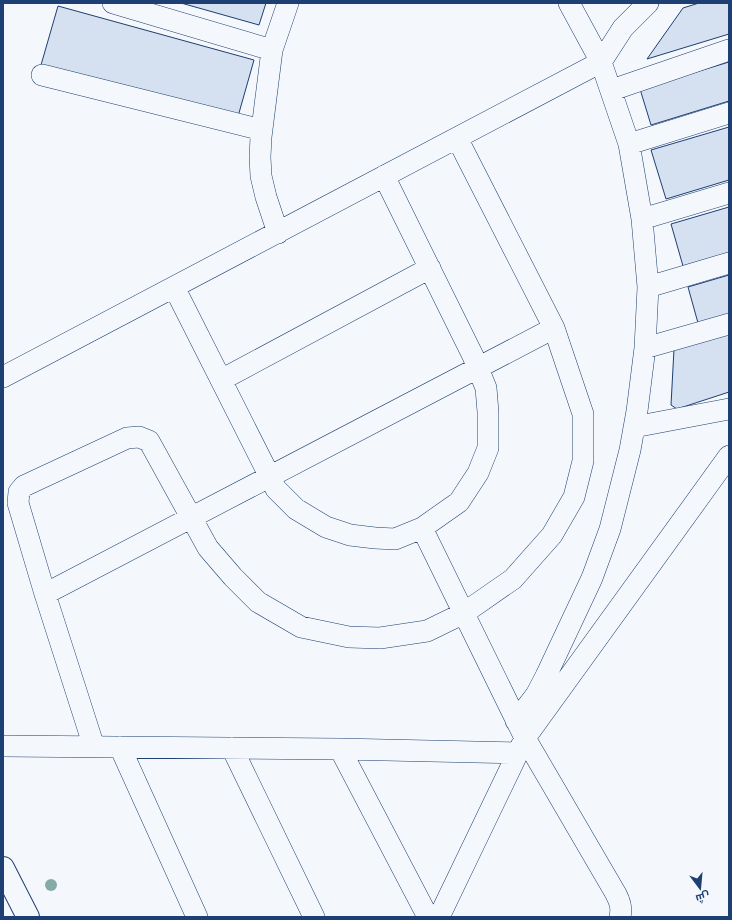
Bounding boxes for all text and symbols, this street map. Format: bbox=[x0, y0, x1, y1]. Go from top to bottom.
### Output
north arrow bbox=[680, 868, 720, 908]
text: ش bbox=[694, 889, 711, 905]

